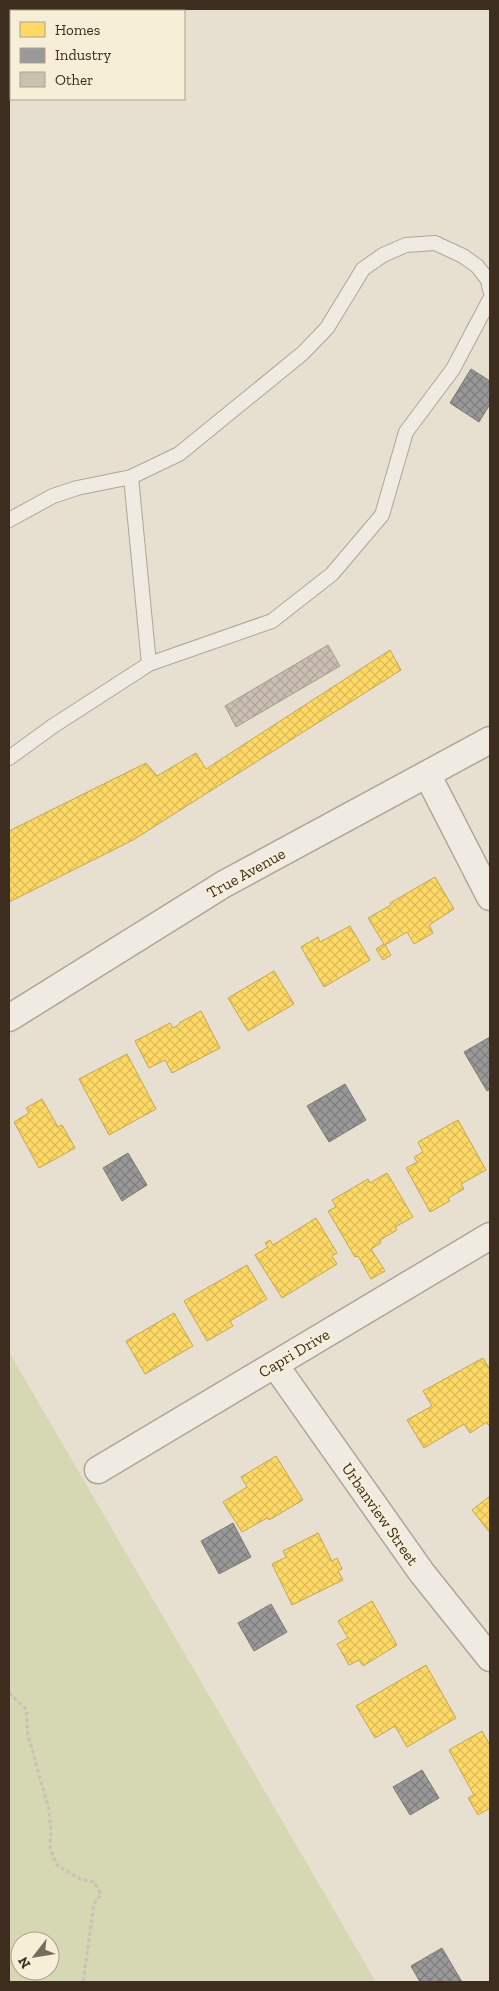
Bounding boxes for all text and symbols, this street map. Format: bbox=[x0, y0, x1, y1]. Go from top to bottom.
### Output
legend bbox=[10, 10, 185, 100]
text: Homes bbox=[55, 21, 100, 39]
text: Industry bbox=[55, 46, 112, 64]
text: Other bbox=[55, 71, 93, 89]
street label: True Avenue bbox=[203, 844, 289, 902]
street label: Capri Drive bbox=[255, 1324, 333, 1382]
street label: Urbanview Street bbox=[338, 1459, 422, 1569]
north arrow bbox=[10, 1931, 60, 1981]
text: N bbox=[14, 1953, 34, 1971]

